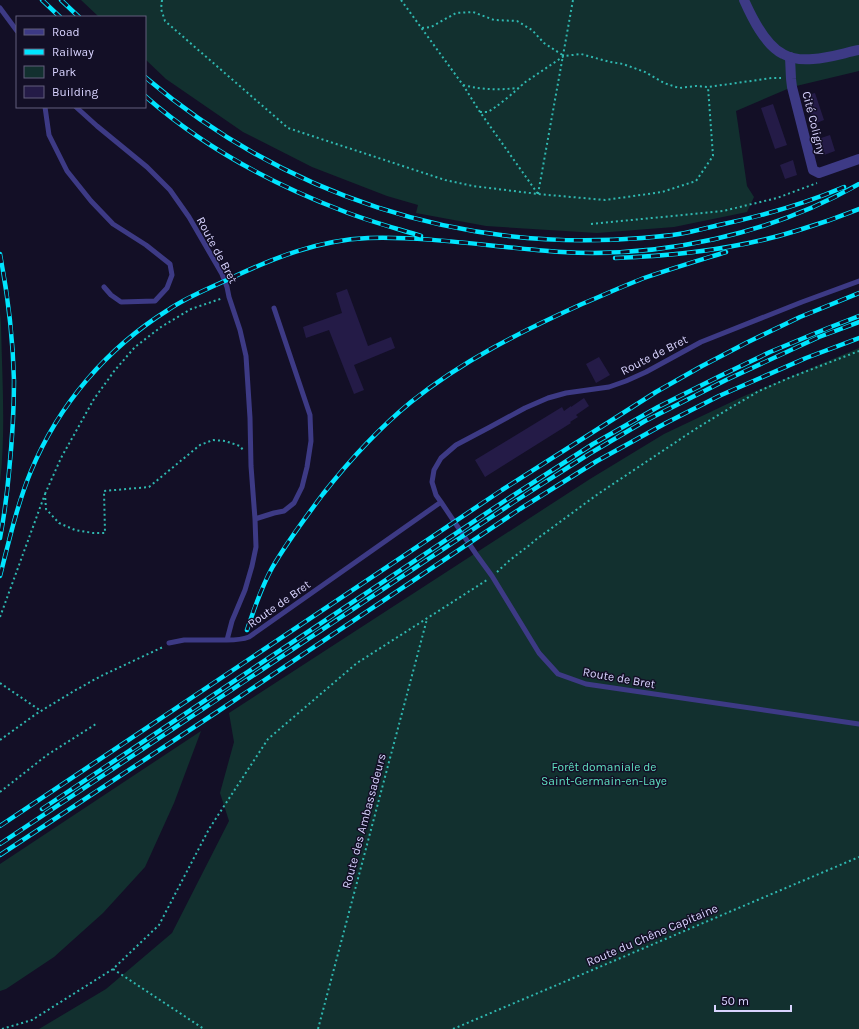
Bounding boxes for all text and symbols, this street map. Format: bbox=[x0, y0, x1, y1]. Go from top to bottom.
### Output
legend bbox=[16, 16, 146, 108]
text: Road bbox=[52, 25, 80, 39]
text: Railway bbox=[52, 45, 94, 59]
text: Park bbox=[52, 65, 77, 79]
text: Building bbox=[52, 85, 99, 99]
street label: Cité Coligny bbox=[799, 90, 829, 157]
street label: Route de Bret bbox=[194, 214, 241, 286]
street label: Route de Bret bbox=[618, 332, 690, 378]
street label: Route de Bret bbox=[245, 577, 313, 631]
street label: Route de Bret bbox=[582, 665, 657, 691]
street label: Route des Ambassadeurs bbox=[339, 752, 389, 890]
park label: Forêt domaniale de Saint-Germain-en-Laye bbox=[541, 760, 667, 788]
street label: Route du Chêne Capitaine bbox=[584, 901, 720, 969]
scale bar bbox=[715, 987, 791, 1013]
text: 50 m bbox=[721, 994, 749, 1008]

